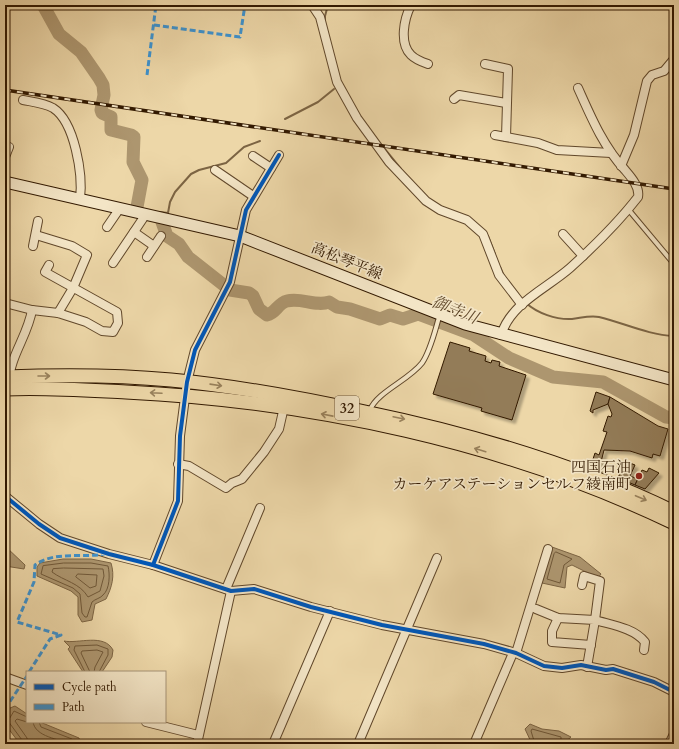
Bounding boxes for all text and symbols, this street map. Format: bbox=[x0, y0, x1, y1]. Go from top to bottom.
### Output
street label: 高松琴平線 bbox=[308, 238, 386, 284]
water label: 御寺川 bbox=[429, 291, 483, 330]
one-way arrow bbox=[37, 372, 50, 380]
one-way arrow bbox=[209, 381, 222, 389]
one-way arrow bbox=[150, 390, 163, 397]
road number: 32 bbox=[335, 396, 359, 420]
one-way arrow bbox=[320, 410, 333, 418]
one-way arrow bbox=[392, 415, 405, 423]
one-way arrow bbox=[474, 446, 487, 453]
place label: 四国石油 カーケアステーションセルフ綾南町 bbox=[392, 457, 631, 494]
marker: 四国石油 カーケアステーションセルフ綾南町 bbox=[634, 471, 644, 481]
one-way arrow bbox=[635, 495, 647, 502]
legend bbox=[26, 671, 166, 723]
text: Cycle path bbox=[62, 679, 117, 695]
text: Path bbox=[62, 699, 85, 715]

